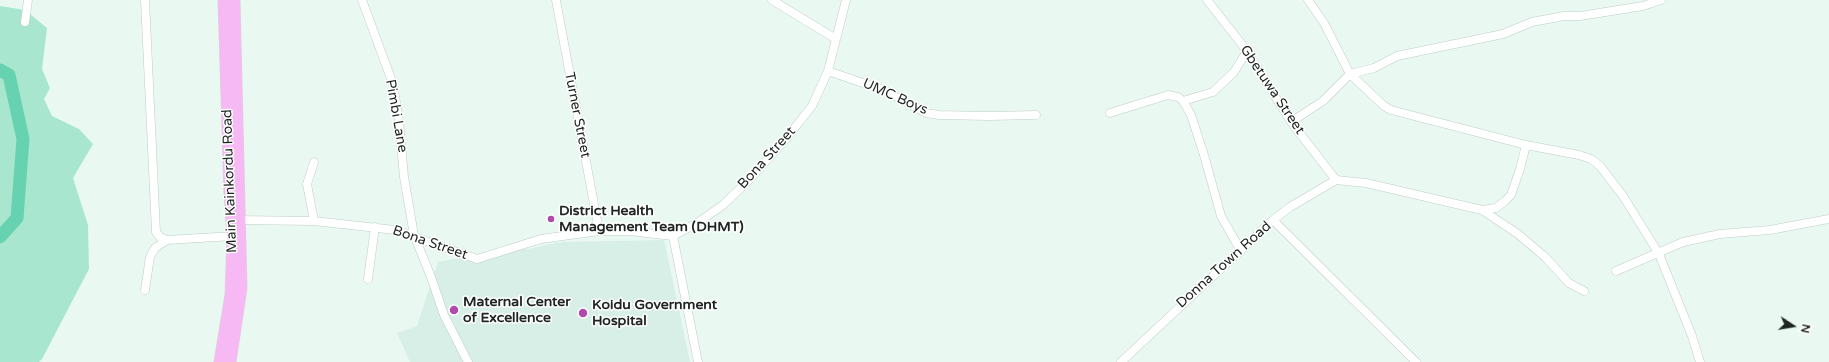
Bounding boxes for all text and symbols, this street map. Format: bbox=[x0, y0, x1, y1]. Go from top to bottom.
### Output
street label: Gbetuwa Street bbox=[1236, 42, 1308, 138]
street label: Turner Street bbox=[560, 71, 594, 159]
street label: UMC Boys bbox=[860, 75, 930, 119]
street label: Pimbi Lane bbox=[381, 78, 411, 154]
street label: Main Kainkordu Road bbox=[219, 109, 241, 253]
street label: Bona Street bbox=[735, 123, 799, 193]
place label: District Health Management Team (DHMT) bbox=[559, 203, 744, 236]
marker: District Health Management Team (DHMT) bbox=[546, 214, 556, 224]
street label: Donna Town Road bbox=[1173, 218, 1275, 312]
street label: Bona Street bbox=[390, 222, 470, 264]
place label: Maternal Center of Excellence bbox=[463, 294, 571, 326]
place label: Koidu Government Hospital bbox=[592, 297, 717, 330]
marker: Maternal Center of Excellence bbox=[448, 304, 460, 316]
north arrow bbox=[1773, 306, 1813, 346]
marker: Koidu Government Hospital bbox=[577, 307, 589, 319]
text: N bbox=[1798, 323, 1813, 334]

